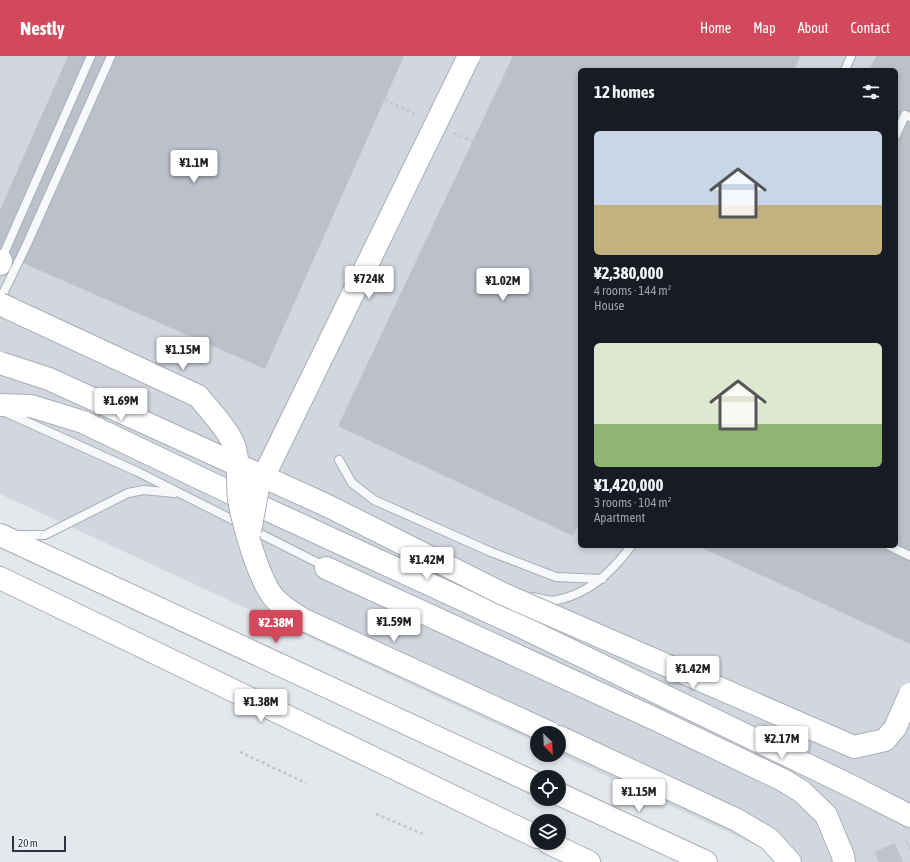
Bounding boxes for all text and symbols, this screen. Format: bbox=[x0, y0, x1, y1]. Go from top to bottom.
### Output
text: Nestly bbox=[20, 17, 65, 39]
text: Home bbox=[700, 20, 731, 36]
text: Map bbox=[753, 20, 776, 36]
text: About bbox=[798, 20, 829, 36]
text: Contact bbox=[851, 20, 890, 36]
icon: filters bbox=[860, 81, 882, 103]
text: 12 homes bbox=[594, 82, 655, 102]
pin: ¥1.1M bbox=[166, 150, 222, 184]
text: ¥1.1M bbox=[179, 155, 209, 170]
icon: home bbox=[702, 157, 774, 229]
text: ¥2,380,000 bbox=[594, 263, 664, 283]
pin: ¥724K bbox=[341, 266, 397, 300]
pin: ¥1.02M bbox=[470, 268, 536, 302]
text: ¥724K bbox=[354, 271, 384, 286]
text: ¥1.02M bbox=[485, 273, 521, 288]
text: 4 rooms · 144 m² bbox=[594, 283, 671, 298]
text: House bbox=[594, 298, 624, 313]
pin: ¥1.15M bbox=[150, 337, 216, 371]
text: ¥1.15M bbox=[165, 342, 201, 357]
icon: home bbox=[702, 369, 774, 441]
pin: ¥1.69M bbox=[88, 388, 154, 422]
text: ¥1.69M bbox=[103, 393, 139, 408]
text: ¥1,420,000 bbox=[594, 475, 664, 495]
text: 3 rooms · 104 m² bbox=[594, 495, 671, 510]
text: Apartment bbox=[594, 510, 645, 525]
pin: ¥1.42M bbox=[394, 547, 460, 581]
text: ¥1.42M bbox=[409, 552, 445, 567]
pin: ¥1.59M bbox=[361, 609, 427, 643]
pin: ¥2.38M bbox=[243, 610, 309, 644]
text: ¥1.59M bbox=[376, 614, 412, 629]
text: ¥2.38M bbox=[258, 615, 294, 630]
pin: ¥1.42M bbox=[660, 656, 726, 690]
text: ¥1.42M bbox=[675, 661, 711, 676]
pin: ¥1.38M bbox=[228, 689, 294, 723]
text: ¥1.38M bbox=[243, 694, 279, 709]
north arrow bbox=[530, 726, 566, 762]
map controls bbox=[530, 726, 566, 850]
pin: ¥2.17M bbox=[749, 726, 815, 760]
text: ¥2.17M bbox=[764, 731, 800, 746]
button: locate bbox=[530, 770, 566, 806]
pin: ¥1.15M bbox=[606, 779, 672, 813]
text: ¥1.15M bbox=[621, 784, 657, 799]
button: layers bbox=[530, 814, 566, 850]
scale bar bbox=[12, 834, 66, 853]
text: 20 m bbox=[18, 837, 38, 849]

